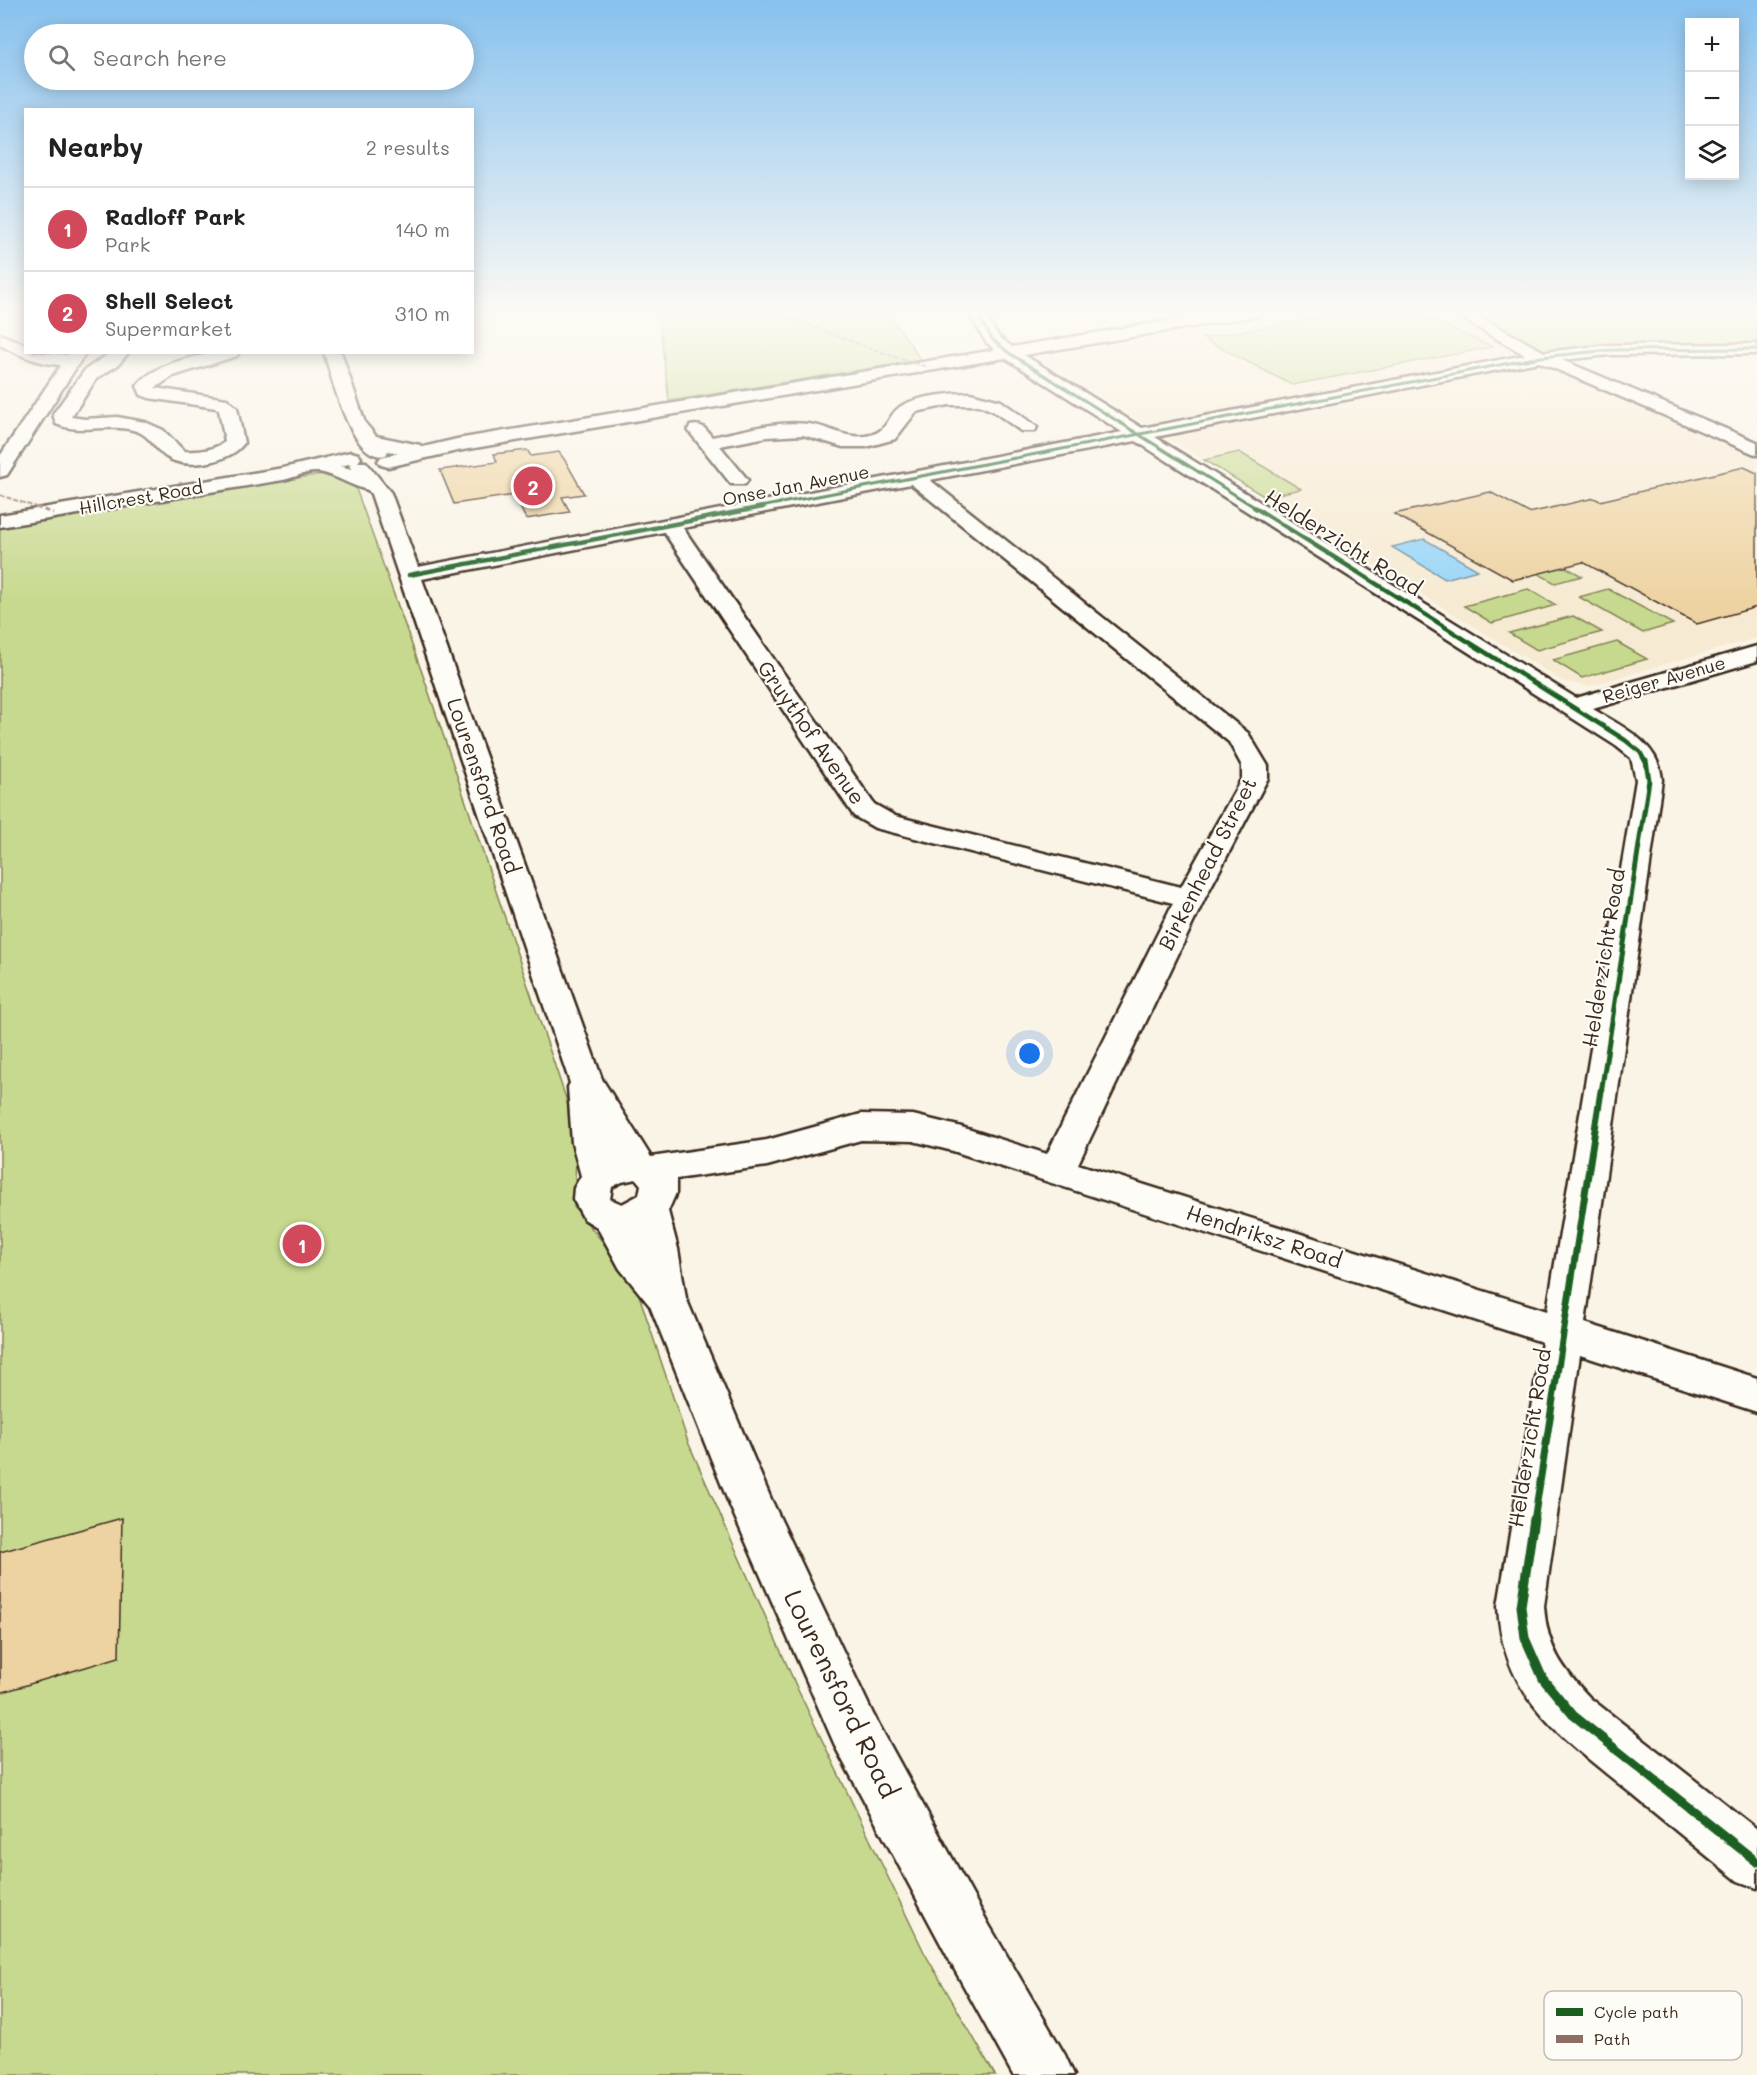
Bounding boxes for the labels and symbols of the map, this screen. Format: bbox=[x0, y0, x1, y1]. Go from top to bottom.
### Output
street label: Onse Jan Avenue bbox=[720, 459, 871, 511]
pin: 2 bbox=[514, 464, 552, 508]
street label: Hillcrest Road bbox=[77, 474, 205, 520]
street label: Helderzicht Road bbox=[1260, 482, 1428, 601]
street label: Reiger Avenue bbox=[1599, 650, 1728, 708]
street label: Gruythof Avenue bbox=[753, 655, 872, 809]
street label: Lourensford Road bbox=[442, 694, 527, 877]
street label: Birkenhead Street bbox=[1151, 772, 1262, 954]
street label: Helderzicht Road bbox=[1575, 866, 1630, 1049]
your location bbox=[1015, 1039, 1044, 1068]
street label: Hendriksz Road bbox=[1183, 1198, 1346, 1273]
pin: 1 bbox=[282, 1222, 322, 1266]
street label: Helderzicht Road bbox=[1501, 1346, 1556, 1529]
street label: Lourensford Road bbox=[777, 1584, 907, 1803]
legend bbox=[1544, 1991, 1742, 2060]
text: Cycle path bbox=[1594, 2001, 1678, 2022]
text: Path bbox=[1594, 2028, 1630, 2049]

